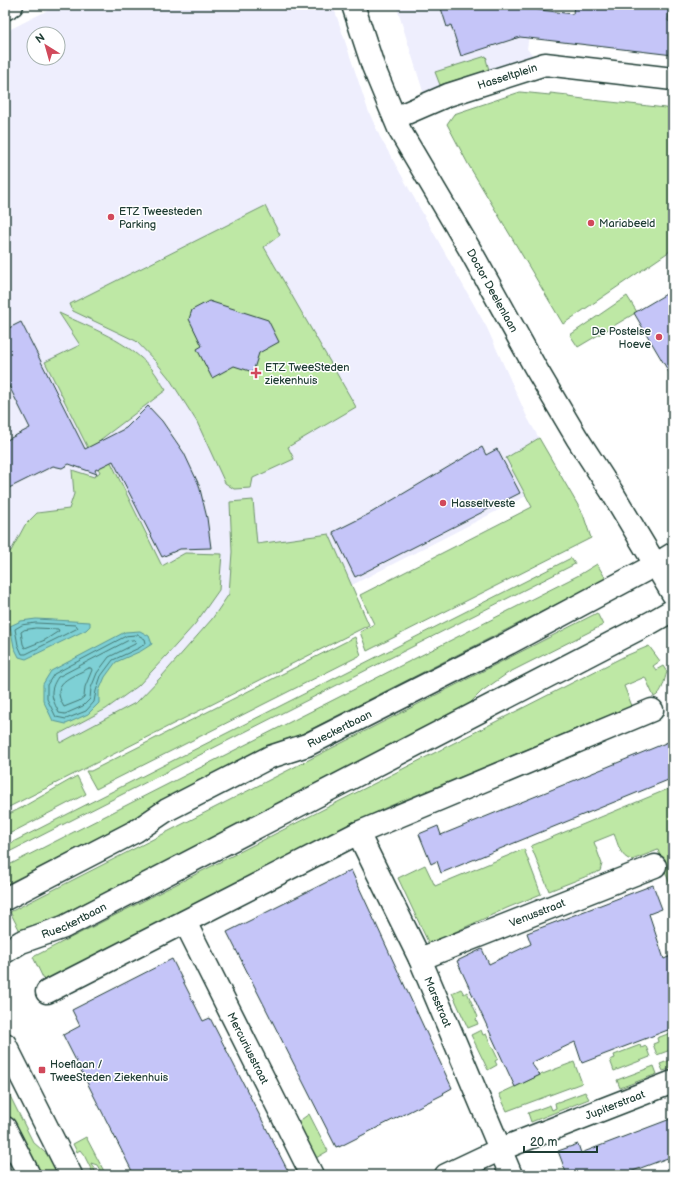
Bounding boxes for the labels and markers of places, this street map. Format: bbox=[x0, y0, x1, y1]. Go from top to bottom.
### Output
place label: ETZ Tweesteden Parking bbox=[119, 205, 202, 231]
marker: ETZ Tweesteden Parking bbox=[106, 212, 116, 222]
place label: Mariabeeld bbox=[599, 217, 655, 230]
marker: Mariabeeld bbox=[586, 218, 596, 228]
place label: De Postelse Hoeve bbox=[591, 325, 651, 351]
marker: De Postelse Hoeve bbox=[654, 332, 664, 342]
place label: ETZ TweeSteden ziekenhuis bbox=[265, 361, 349, 387]
marker: ETZ TweeSteden ziekenhuis bbox=[250, 367, 262, 379]
place label: Hasseltveste bbox=[451, 497, 516, 510]
marker: Hasseltveste bbox=[438, 498, 448, 508]
place label: Hoeflaan / TweeSteden Ziekenhuis bbox=[50, 1058, 169, 1084]
marker: Hoeflaan / TweeSteden Ziekenhuis bbox=[37, 1065, 47, 1075]

